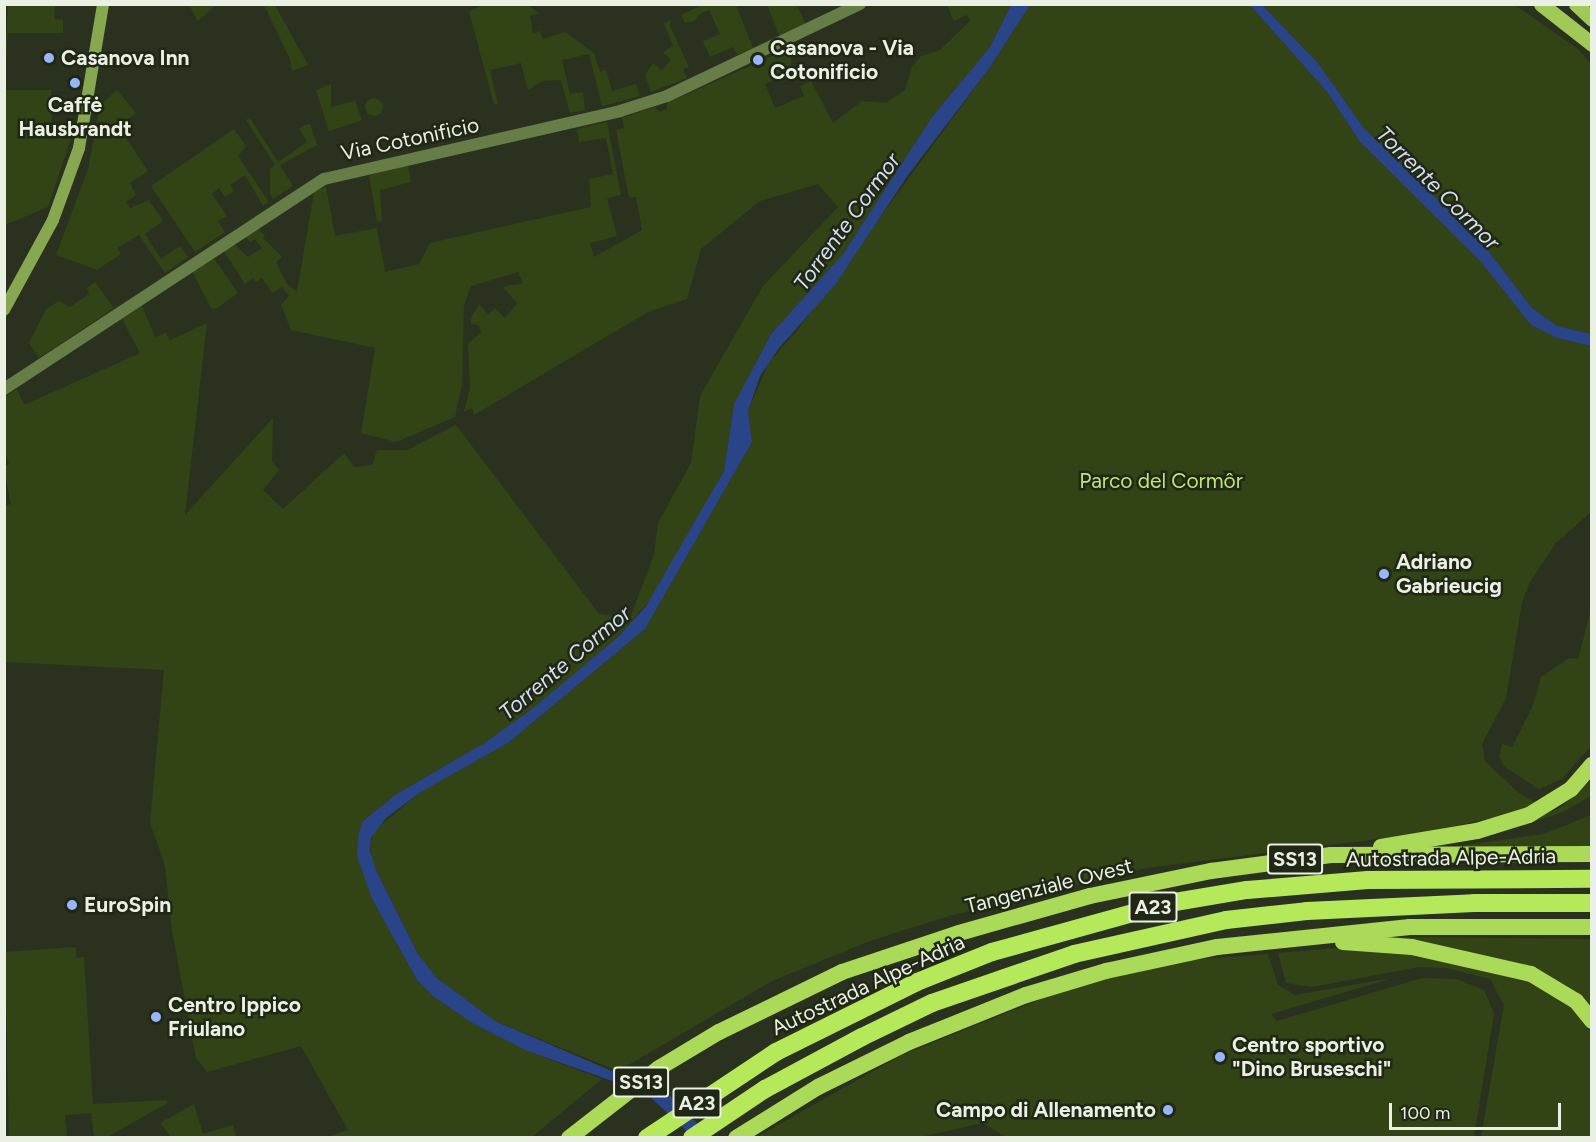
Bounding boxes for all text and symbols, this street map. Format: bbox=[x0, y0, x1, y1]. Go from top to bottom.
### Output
place label: Casanova - Via Cotonificio bbox=[770, 35, 914, 85]
place label: Casanova Inn bbox=[61, 45, 190, 71]
marker: Casanova Inn bbox=[42, 51, 56, 65]
marker: Casanova - Via Cotonificio bbox=[751, 53, 765, 67]
marker: Caffė Hausbrandt bbox=[68, 76, 82, 90]
place label: Caffė Hausbrandt bbox=[18, 92, 132, 142]
street label: Via Cotonificio bbox=[339, 112, 481, 166]
water label: Torrente Cormor bbox=[1371, 121, 1505, 255]
water label: Torrente Cormor bbox=[788, 148, 906, 296]
park label: Parco del Cormôr bbox=[1079, 468, 1243, 494]
place label: Adriano Gabrieucig bbox=[1396, 549, 1502, 599]
marker: Adriano Gabrieucig bbox=[1377, 567, 1391, 581]
water label: Torrente Cormor bbox=[494, 600, 636, 726]
road number: SS13 bbox=[1266, 842, 1324, 876]
street label: Autostrada Alpe-Adria bbox=[1346, 844, 1556, 872]
street label: Tangenziale Ovest bbox=[963, 853, 1135, 919]
road number: A23 bbox=[1128, 890, 1178, 924]
place label: EuroSpin bbox=[84, 892, 171, 918]
marker: EuroSpin bbox=[65, 898, 79, 912]
street label: Autostrada Alpe-Adria bbox=[767, 929, 969, 1041]
place label: Centro Ippico Friulano bbox=[168, 992, 301, 1042]
marker: Centro Ippico Friulano bbox=[149, 1010, 163, 1024]
place label: Centro sportivo "Dino Bruseschi" bbox=[1232, 1032, 1392, 1082]
marker: Centro sportivo "Dino Bruseschi" bbox=[1213, 1050, 1227, 1064]
road number: SS13 bbox=[612, 1065, 670, 1099]
road number: A23 bbox=[672, 1086, 722, 1120]
scale bar bbox=[1392, 1091, 1564, 1129]
place label: Campo di Allenamento bbox=[936, 1097, 1156, 1123]
text: 100 m bbox=[1400, 1102, 1450, 1124]
marker: Campo di Allenamento bbox=[1161, 1103, 1175, 1117]

